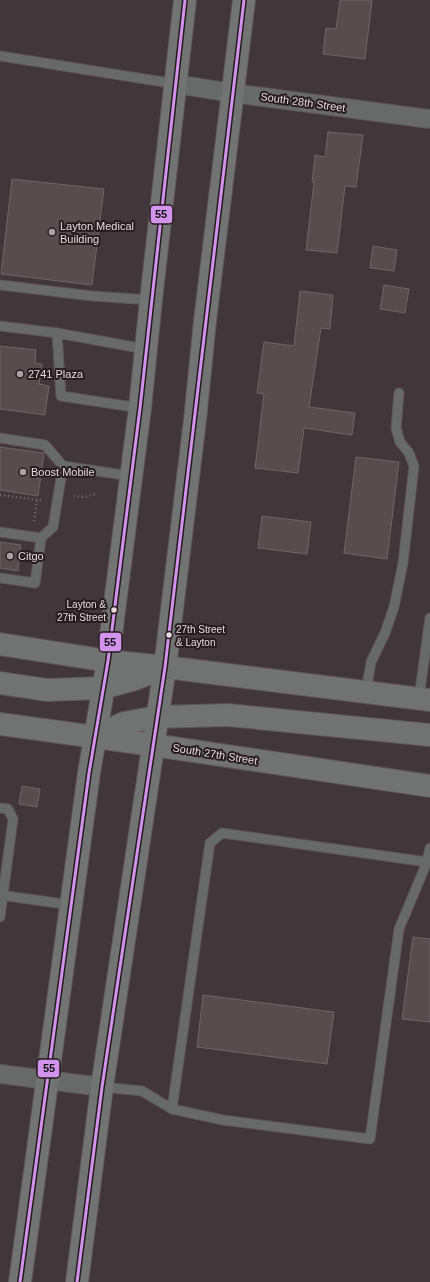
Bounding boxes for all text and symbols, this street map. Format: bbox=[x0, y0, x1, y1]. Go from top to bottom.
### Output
street label: South 28th Street bbox=[260, 90, 346, 114]
line badge: 55 bbox=[150, 205, 173, 224]
text: 55 bbox=[155, 208, 167, 220]
place label: Layton Medical Building bbox=[60, 220, 134, 245]
marker: Layton Medical Building bbox=[47, 227, 57, 237]
place label: 2741 Plaza bbox=[28, 368, 84, 380]
marker: 2741 Plaza bbox=[15, 369, 25, 379]
place label: Boost Mobile bbox=[31, 466, 95, 478]
marker: Boost Mobile bbox=[18, 467, 28, 477]
place label: Citgo bbox=[18, 550, 44, 562]
marker: Citgo bbox=[5, 551, 15, 561]
place label: Layton & 27th Street bbox=[57, 599, 106, 623]
marker: Layton & 27th Street bbox=[109, 605, 119, 615]
place label: 27th Street & Layton bbox=[176, 624, 225, 648]
marker: 27th Street & Layton bbox=[164, 630, 174, 640]
line badge: 55 bbox=[99, 632, 122, 652]
text: 55 bbox=[104, 636, 116, 648]
street label: South 27th Street bbox=[172, 741, 258, 767]
line badge: 55 bbox=[37, 1059, 60, 1078]
text: 55 bbox=[43, 1062, 55, 1074]

